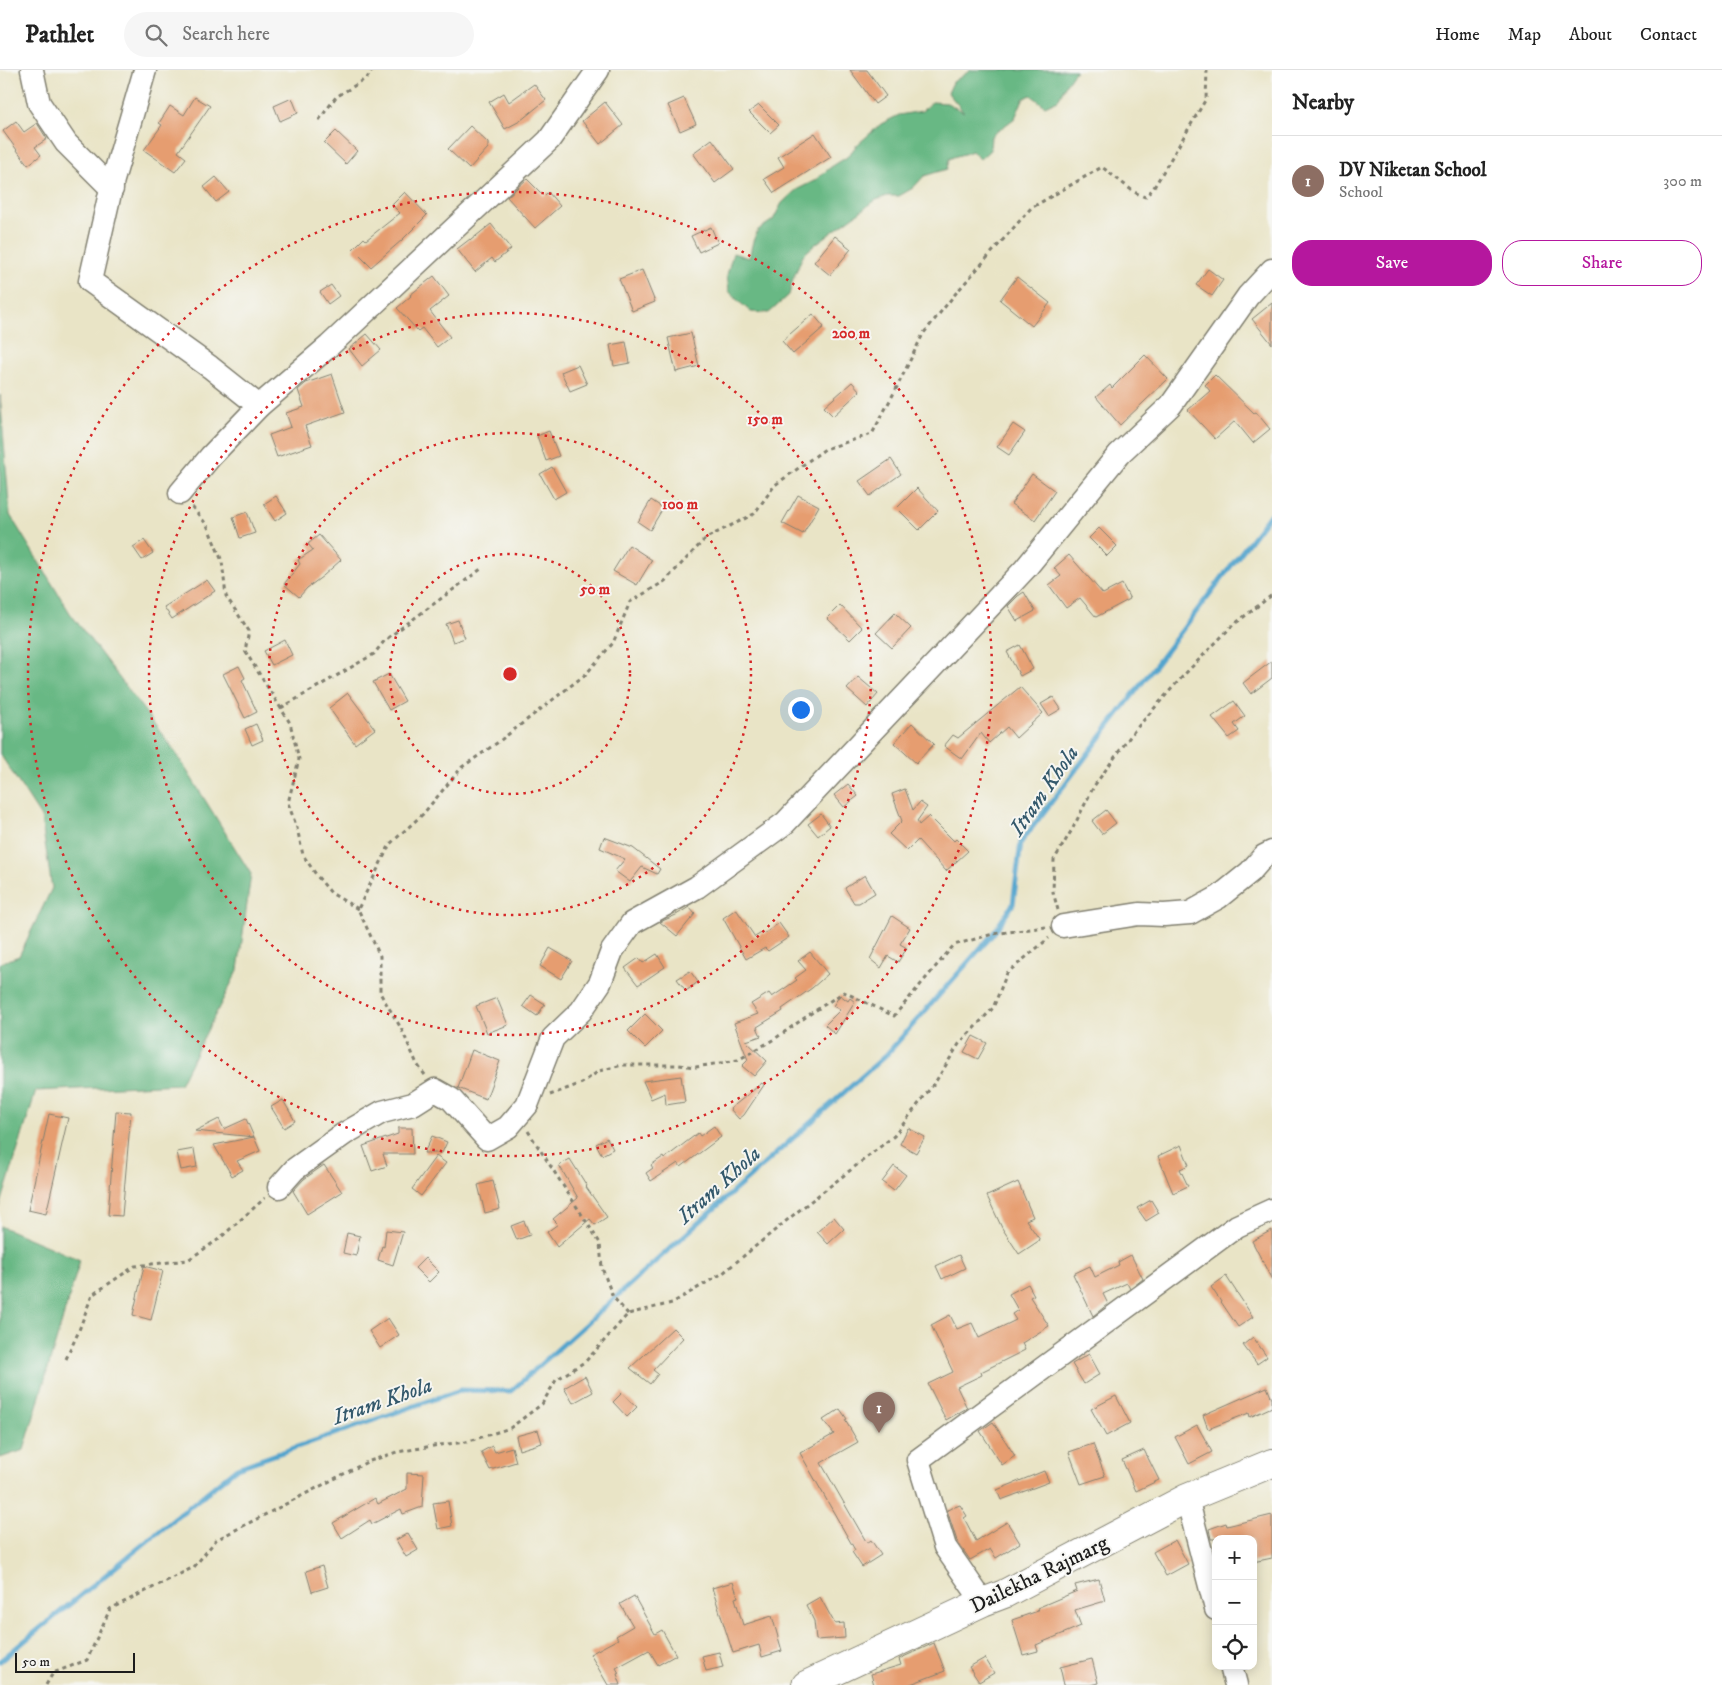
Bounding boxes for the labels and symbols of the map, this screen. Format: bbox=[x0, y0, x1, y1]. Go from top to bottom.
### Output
text: 200 m bbox=[832, 324, 871, 343]
text: 150 m bbox=[747, 410, 783, 429]
text: 100 m bbox=[662, 495, 699, 514]
text: 50 m bbox=[579, 580, 611, 599]
centre of rings bbox=[501, 665, 519, 683]
your location bbox=[788, 697, 814, 723]
water label: Itram Khola bbox=[1002, 741, 1085, 843]
water label: Itram Khola bbox=[670, 1140, 766, 1231]
water label: Itram Khola bbox=[327, 1372, 436, 1432]
pin: 1 bbox=[863, 1392, 895, 1433]
street label: Dailekha Rajmarg bbox=[966, 1530, 1113, 1620]
scale bar bbox=[15, 1650, 135, 1673]

